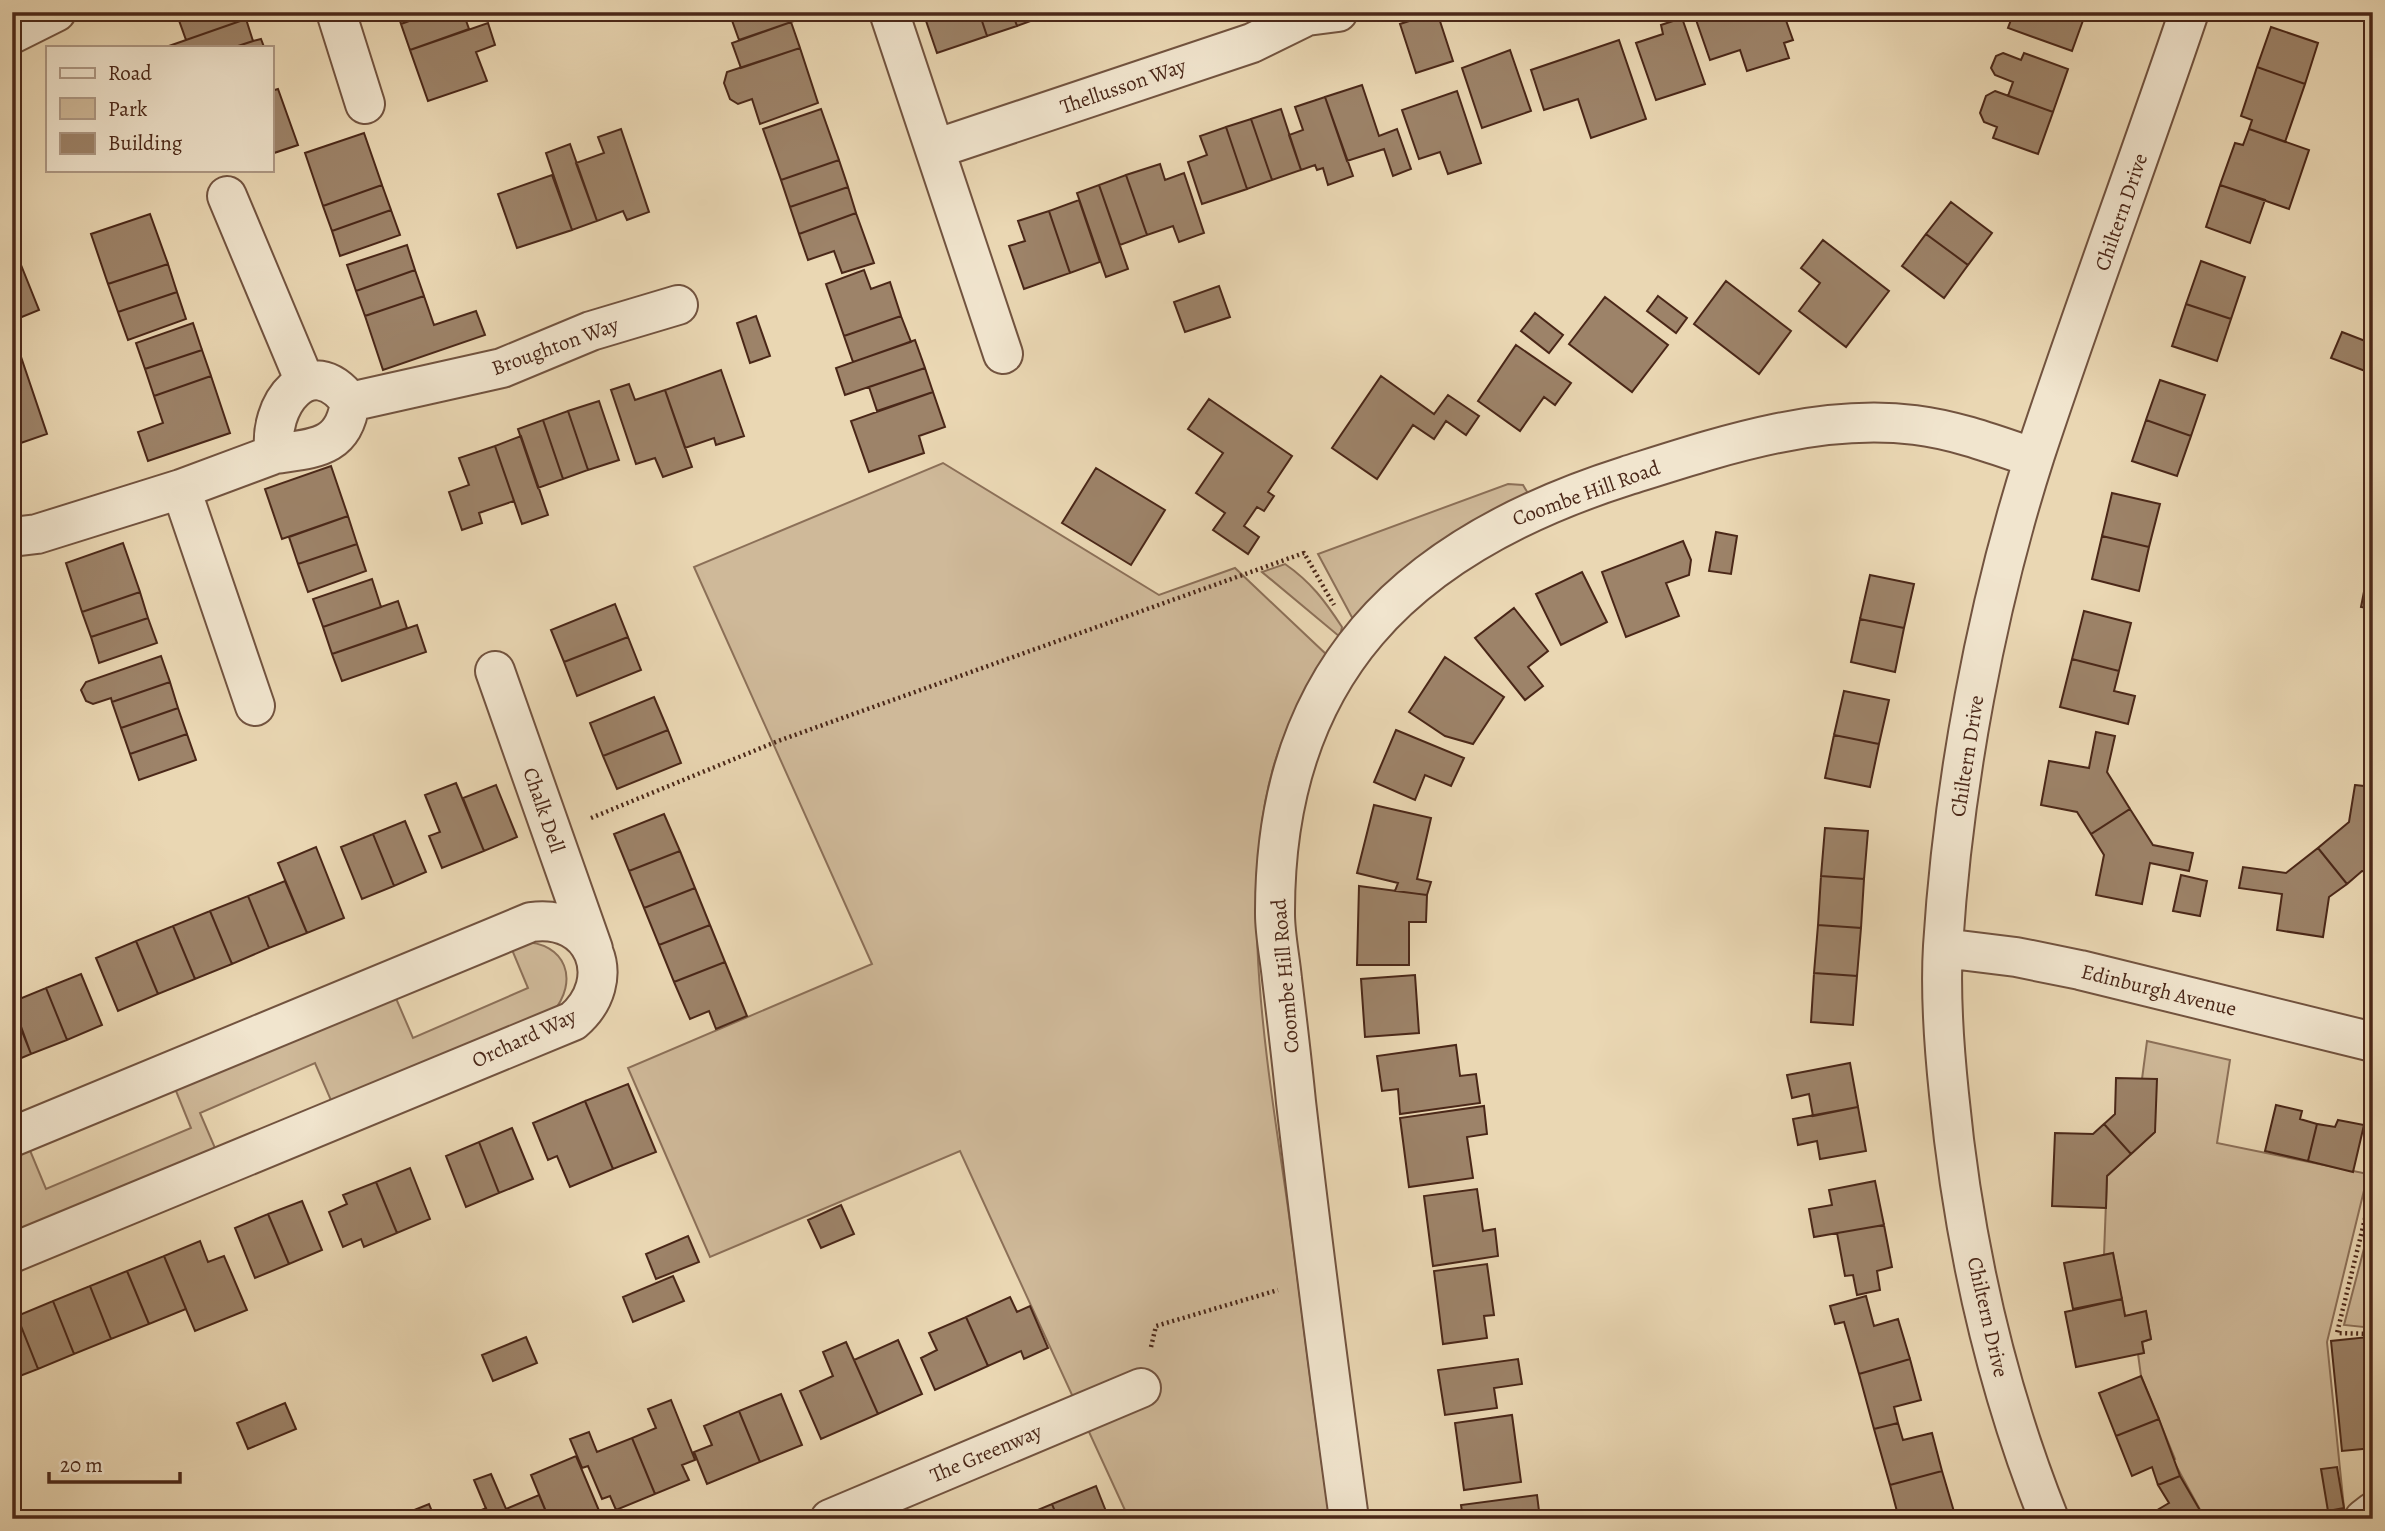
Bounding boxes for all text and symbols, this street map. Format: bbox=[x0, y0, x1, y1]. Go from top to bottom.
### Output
legend bbox=[46, 46, 273, 172]
street label: Thellusson Way bbox=[1056, 51, 1190, 121]
text: Road bbox=[108, 59, 152, 87]
text: Park bbox=[108, 95, 148, 123]
text: Building bbox=[108, 129, 183, 157]
street label: Chiltern Drive bbox=[2088, 149, 2154, 275]
street label: Broughton Way bbox=[488, 310, 623, 382]
street label: Coombe Hill Road bbox=[1508, 453, 1664, 533]
street label: Chiltern Drive bbox=[1944, 693, 1990, 819]
street label: Chalk Dell bbox=[516, 764, 572, 856]
street label: Coombe Hill Road bbox=[1264, 897, 1306, 1054]
street label: Edinburgh Avenue bbox=[2078, 957, 2240, 1023]
street label: Orchard Way bbox=[467, 1001, 581, 1074]
street label: Chiltern Drive bbox=[1961, 1254, 2015, 1380]
street label: The Greenway bbox=[926, 1417, 1047, 1489]
scale bar bbox=[49, 1440, 180, 1484]
text: 20 m bbox=[60, 1451, 103, 1479]

